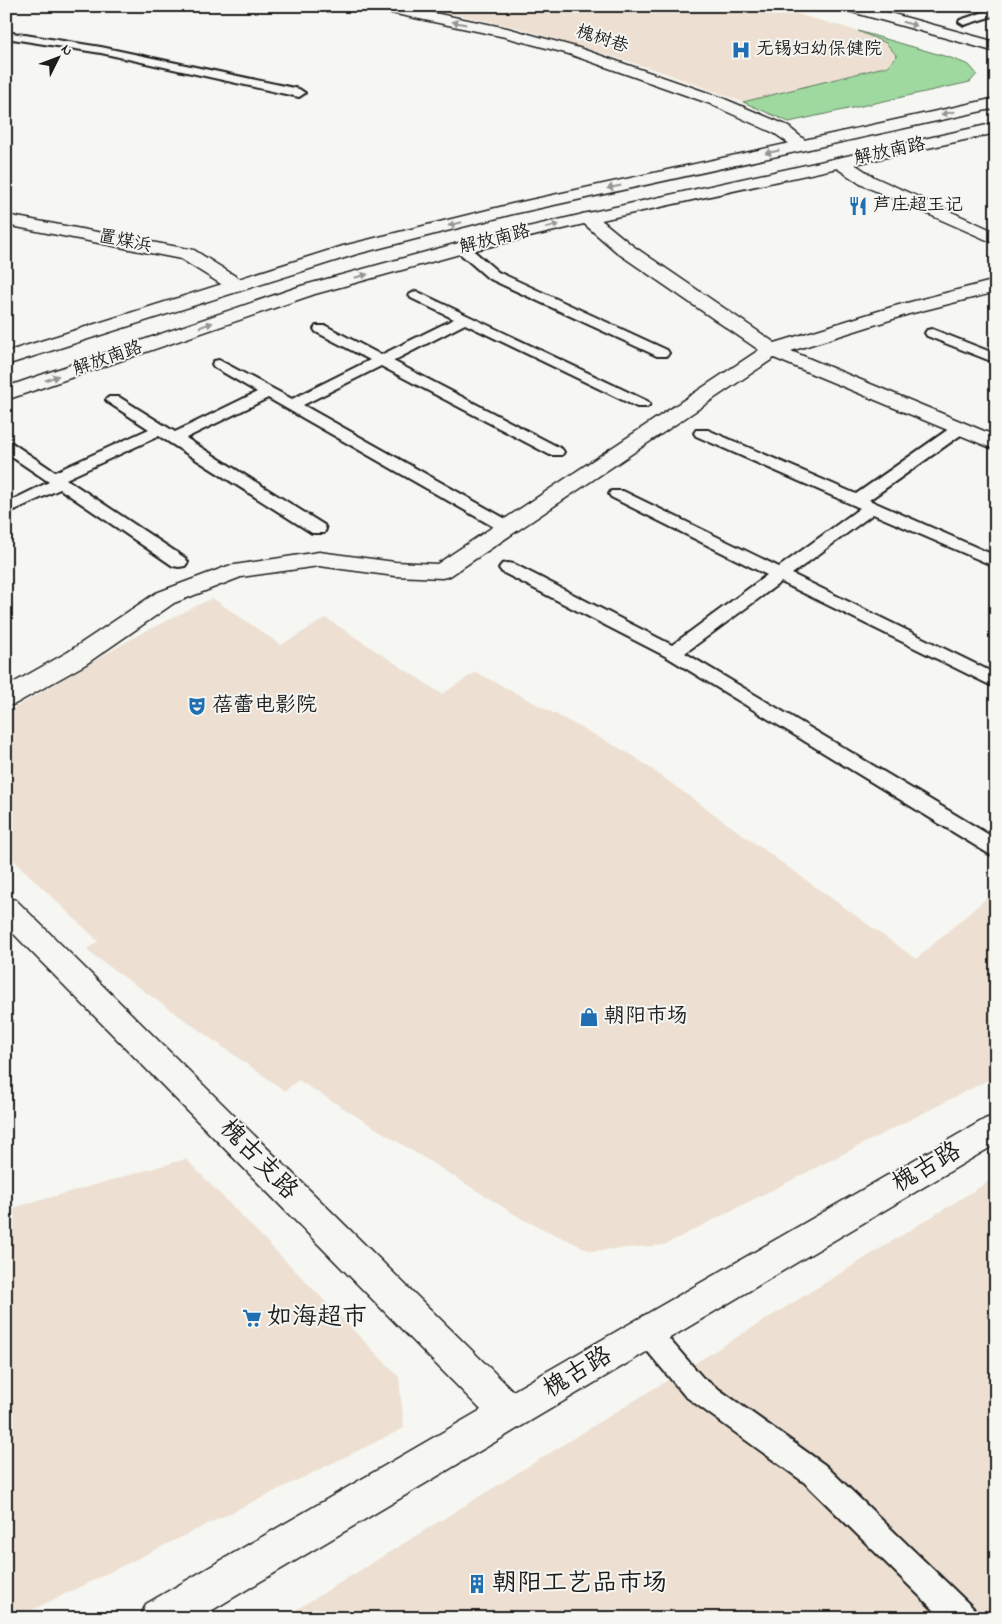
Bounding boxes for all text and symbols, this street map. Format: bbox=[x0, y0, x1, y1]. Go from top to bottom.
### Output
one-way arrow bbox=[451, 19, 467, 27]
street label: 槐树巷 bbox=[572, 19, 632, 61]
one-way arrow bbox=[903, 20, 918, 28]
north arrow bbox=[32, 32, 82, 82]
place label: 无锡妇幼保健院 bbox=[756, 37, 882, 63]
hospital icon: 无锡妇幼保健院 bbox=[730, 39, 752, 61]
text: N bbox=[56, 40, 78, 61]
one-way arrow bbox=[941, 109, 956, 117]
street label: 解放南路 bbox=[852, 132, 928, 172]
one-way arrow bbox=[765, 148, 780, 156]
one-way arrow bbox=[606, 183, 621, 191]
place label: 芦庄超王记 bbox=[873, 193, 963, 219]
restaurant icon: 芦庄超王记 bbox=[847, 195, 869, 217]
street label: 解放南路 bbox=[457, 219, 533, 261]
one-way arrow bbox=[448, 220, 463, 228]
one-way arrow bbox=[545, 222, 560, 230]
street label: 置煤浜 bbox=[96, 224, 154, 260]
one-way arrow bbox=[353, 272, 368, 280]
one-way arrow bbox=[199, 321, 214, 329]
street label: 解放南路 bbox=[70, 335, 146, 383]
one-way arrow bbox=[45, 374, 60, 381]
place label: 蓓蕾电影院 bbox=[212, 691, 317, 721]
theatre icon: 蓓蕾电影院 bbox=[186, 695, 208, 717]
place label: 朝阳市场 bbox=[604, 1002, 688, 1032]
shop icon: 朝阳市场 bbox=[578, 1006, 600, 1028]
street label: 槐古支路 bbox=[210, 1112, 306, 1208]
street label: 槐古路 bbox=[886, 1134, 968, 1202]
place label: 如海超市 bbox=[267, 1300, 367, 1336]
supermarket icon: 如海超市 bbox=[241, 1307, 263, 1329]
street label: 槐古路 bbox=[537, 1338, 619, 1408]
place label: 朝阳工艺品市场 bbox=[492, 1566, 667, 1602]
building icon: 朝阳工艺品市场 bbox=[466, 1573, 488, 1595]

